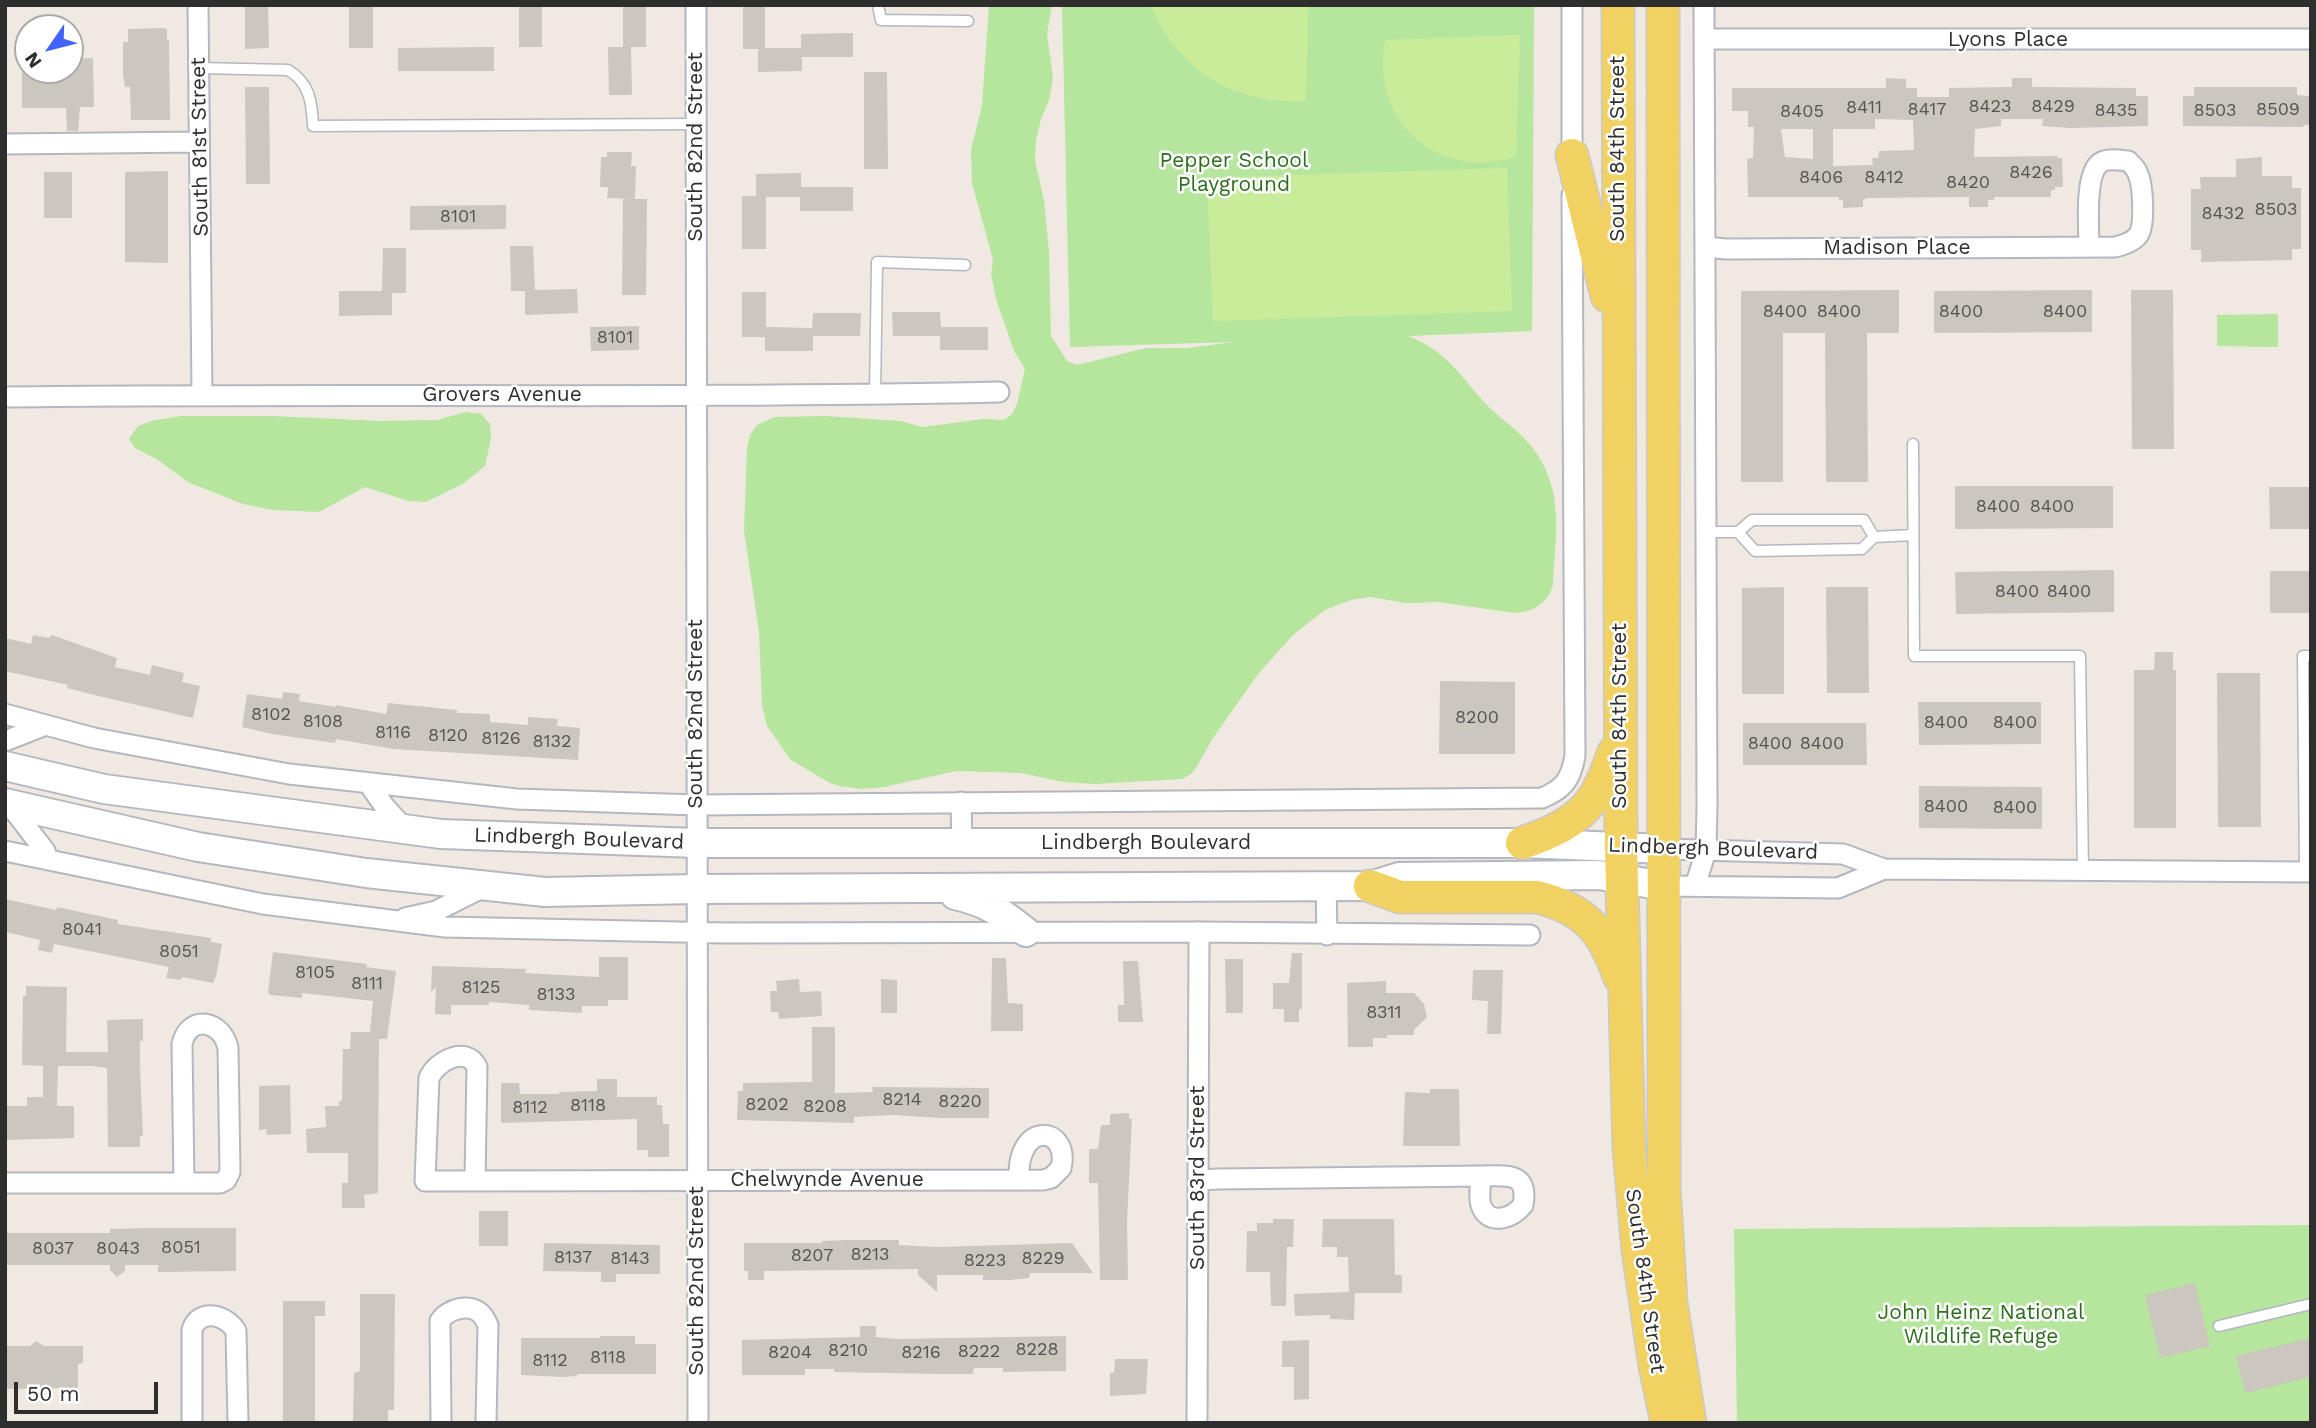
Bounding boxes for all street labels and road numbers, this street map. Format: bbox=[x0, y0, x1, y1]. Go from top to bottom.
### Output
street label: Lyons Place bbox=[1948, 27, 2068, 53]
street label: South 82nd Street bbox=[683, 52, 709, 242]
street label: South 84th Street bbox=[1605, 56, 1631, 242]
street label: South 81st Street bbox=[186, 57, 214, 237]
street label: Madison Place bbox=[1823, 235, 1971, 261]
street label: Grovers Avenue bbox=[422, 382, 582, 408]
street label: South 82nd Street bbox=[683, 619, 709, 809]
street label: South 84th Street bbox=[1607, 623, 1633, 809]
street label: Lindbergh Boulevard bbox=[473, 823, 685, 855]
street label: Lindbergh Boulevard bbox=[1041, 830, 1251, 856]
street label: Lindbergh Boulevard bbox=[1607, 833, 1819, 865]
street label: South 83rd Street bbox=[1185, 1086, 1211, 1270]
street label: Chelwynde Avenue bbox=[730, 1167, 924, 1193]
street label: South 82nd Street bbox=[684, 1186, 710, 1376]
street label: South 84th Street bbox=[1620, 1187, 1670, 1375]

